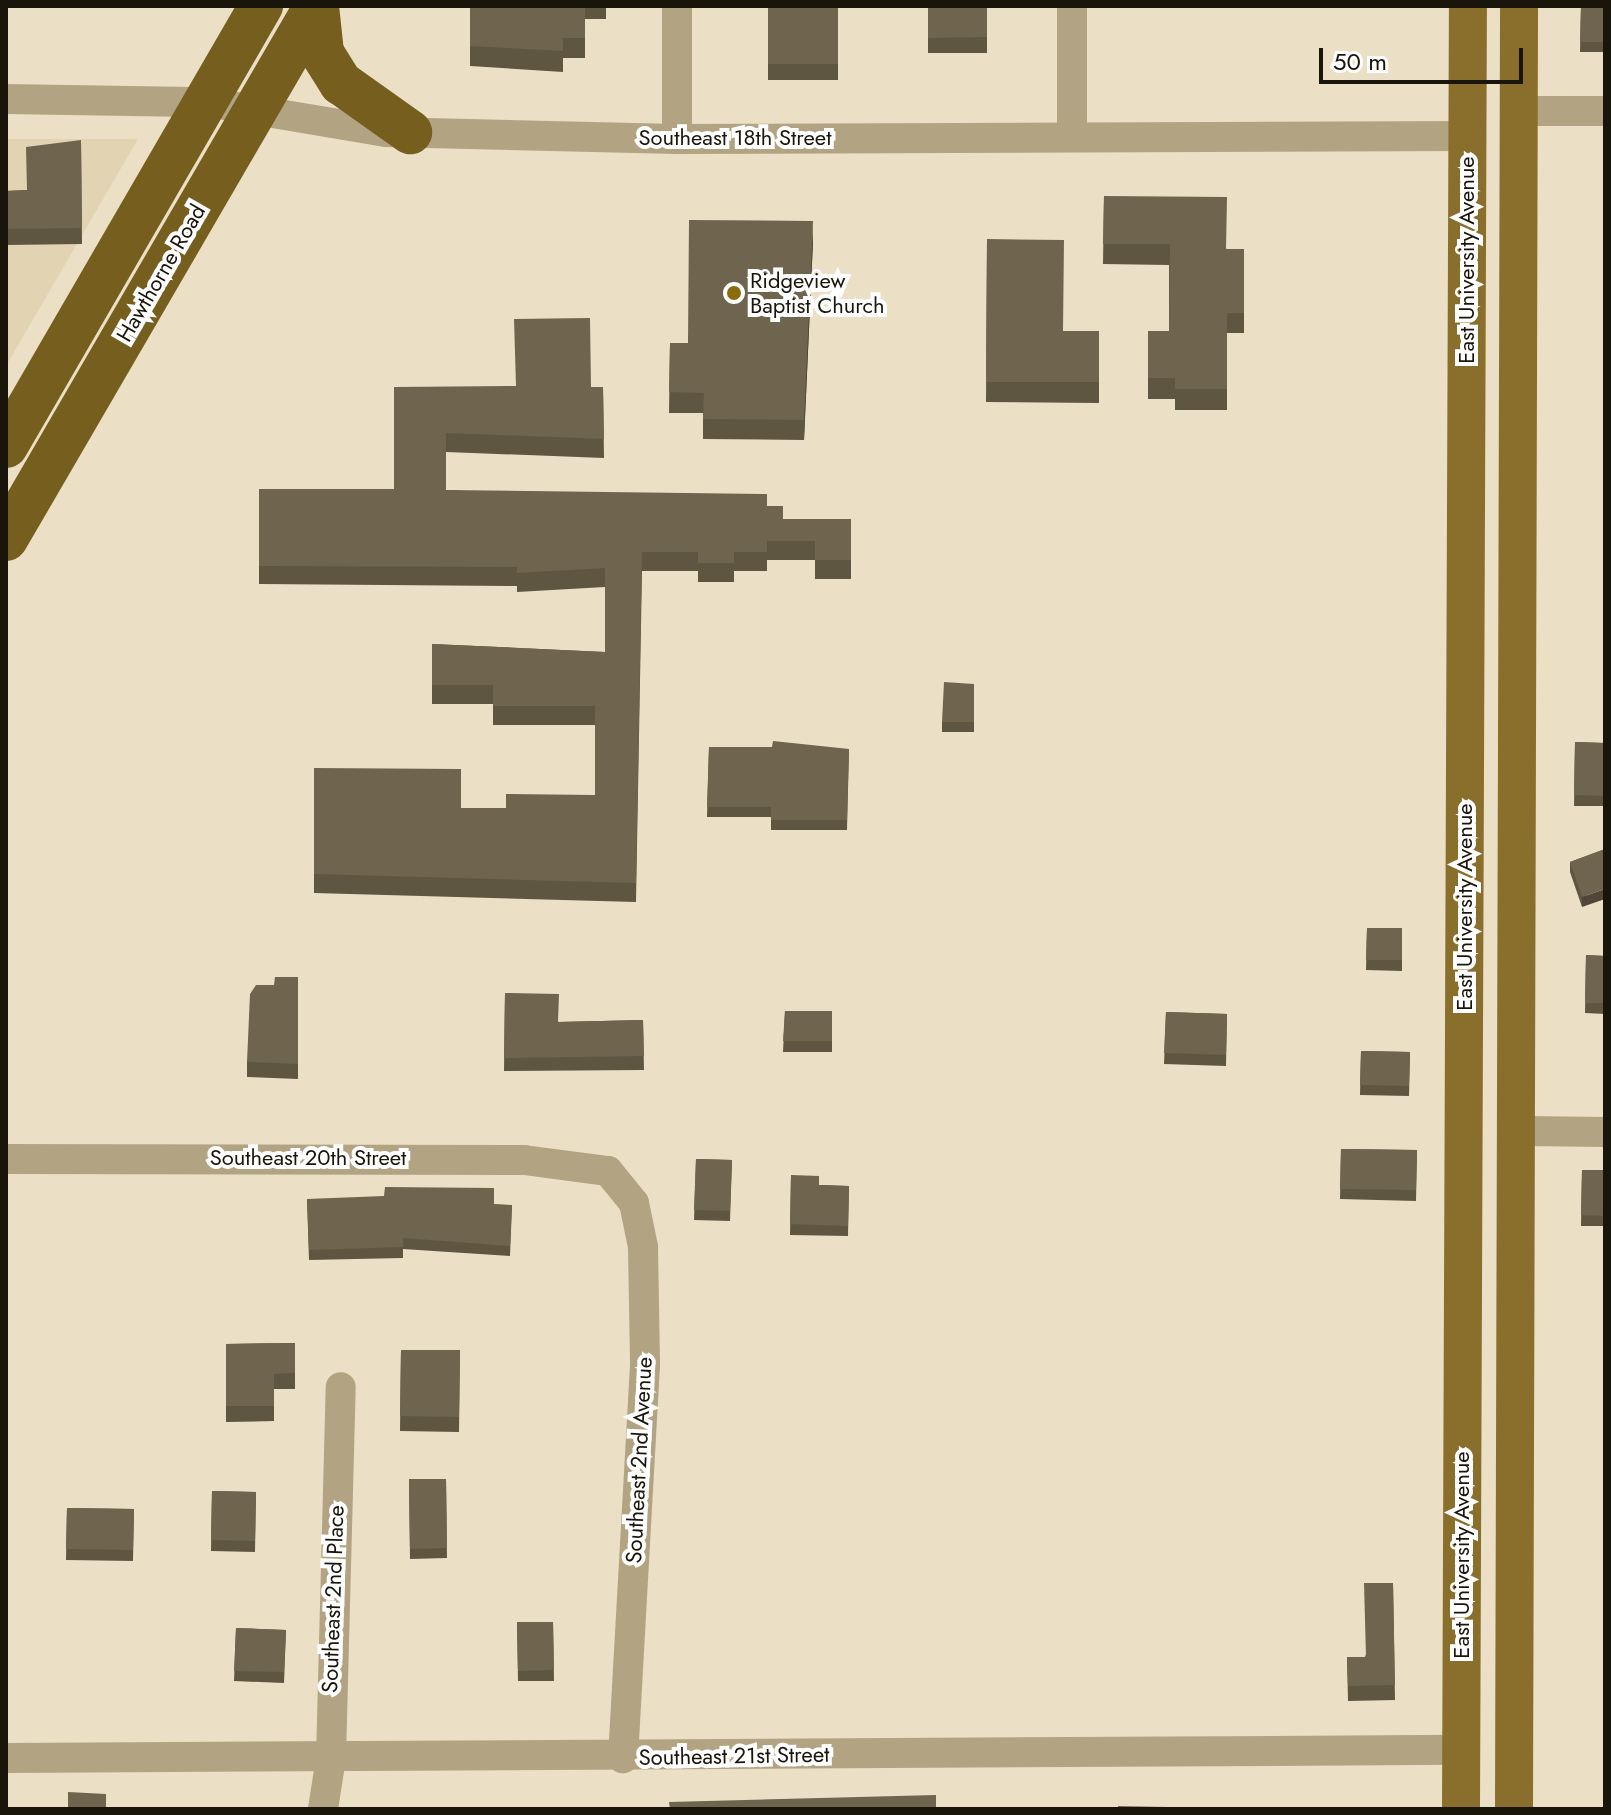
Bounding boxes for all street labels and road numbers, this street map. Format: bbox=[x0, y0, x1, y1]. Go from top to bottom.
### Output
street label: Southeast 18th Street bbox=[639, 125, 831, 151]
street label: East University Avenue bbox=[1454, 156, 1480, 364]
street label: Hawthorne Road bbox=[111, 200, 211, 346]
street label: East University Avenue bbox=[1452, 803, 1478, 1011]
street label: Southeast 20th Street bbox=[210, 1145, 406, 1171]
street label: Southeast 2nd Avenue bbox=[620, 1356, 658, 1564]
street label: East University Avenue bbox=[1449, 1451, 1475, 1659]
street label: Southeast 2nd Place bbox=[317, 1505, 349, 1693]
street label: Southeast 21st Street bbox=[638, 1741, 830, 1771]

